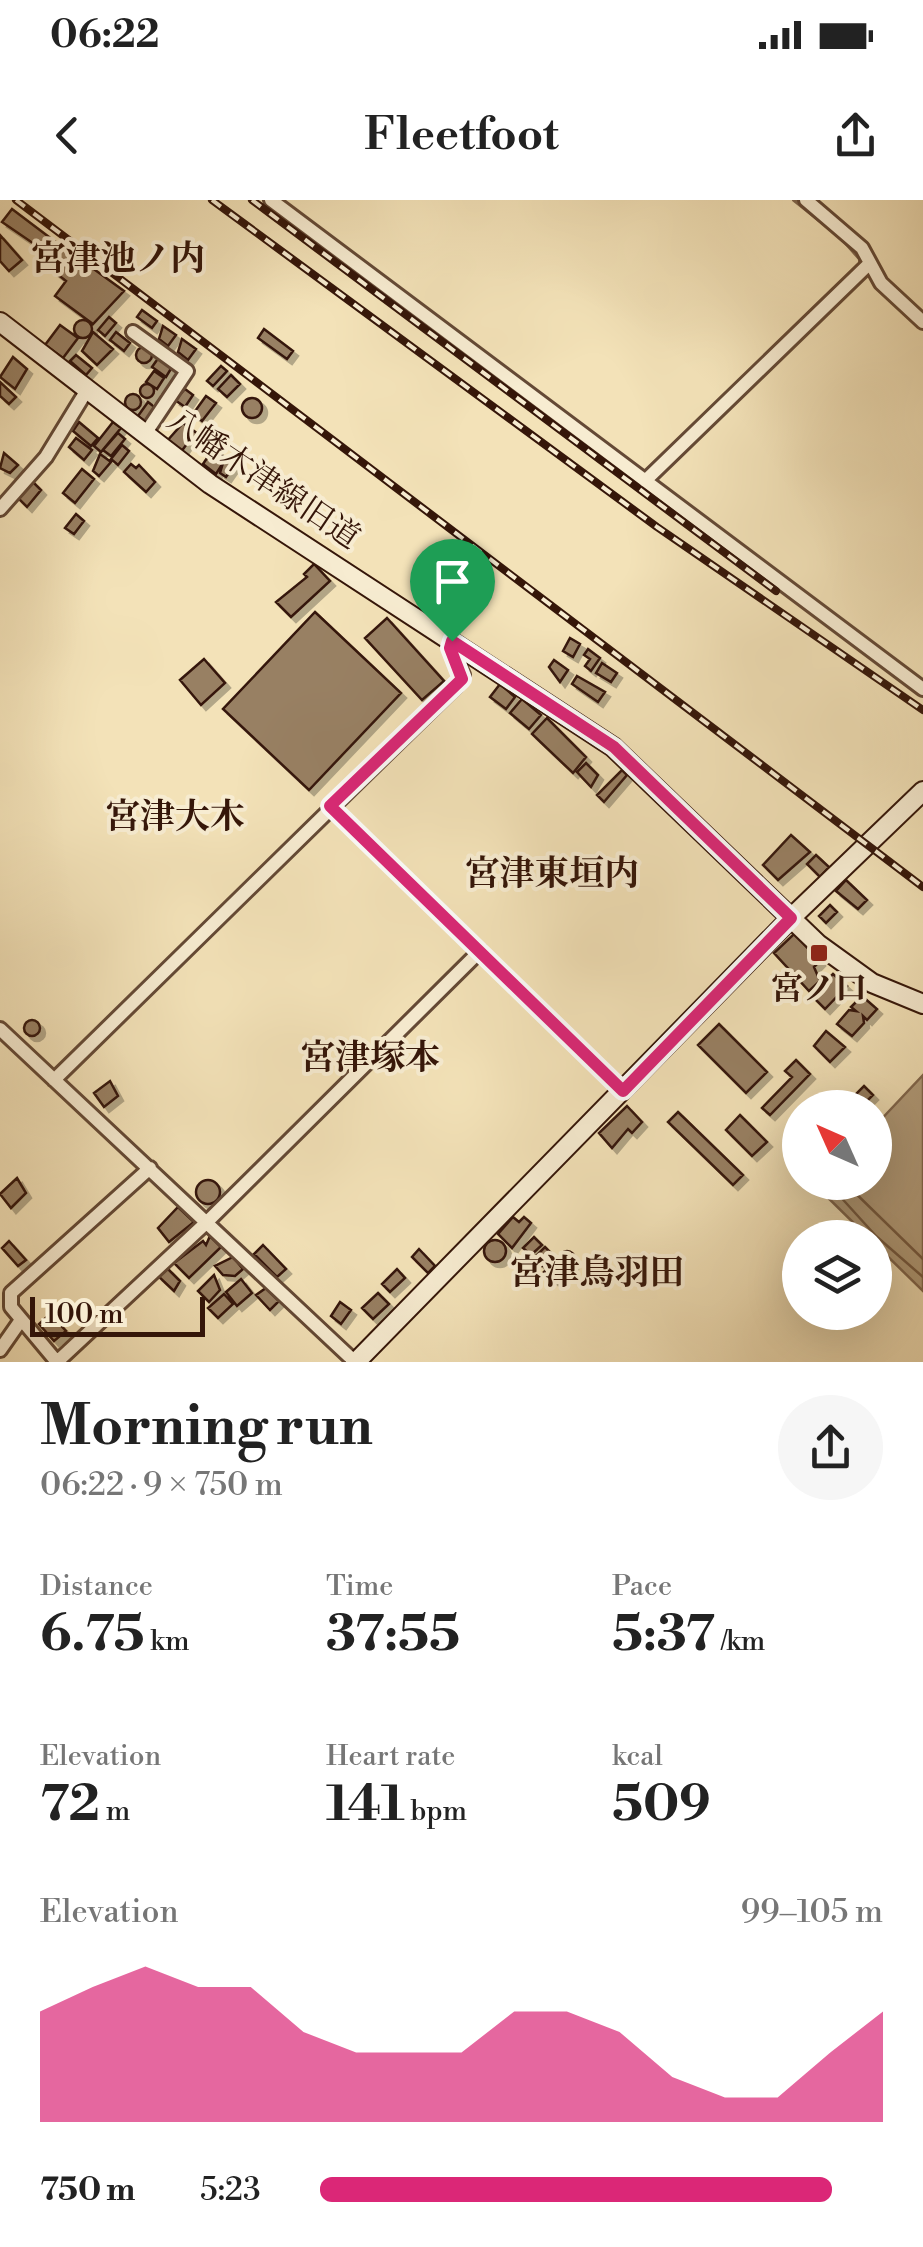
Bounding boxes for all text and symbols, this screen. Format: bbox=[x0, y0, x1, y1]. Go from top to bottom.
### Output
text: 06:22 bbox=[50, 12, 159, 59]
text: Fleetfoot bbox=[364, 107, 559, 164]
icon: back bbox=[40, 108, 95, 163]
icon: share bbox=[828, 108, 883, 163]
district label: 宮津池ノ内 bbox=[30, 238, 206, 281]
street label: 八幡木津線旧道 bbox=[159, 400, 367, 558]
pin bbox=[410, 539, 495, 642]
icon: arrive bbox=[425, 554, 480, 609]
district label: 宮津大木 bbox=[105, 796, 245, 839]
district label: 宮津東垣内 bbox=[464, 853, 640, 896]
marker: 宮ノ口 bbox=[808, 942, 830, 964]
place label: 宮ノ口 bbox=[771, 969, 867, 1009]
district label: 宮津塚本 bbox=[300, 1037, 440, 1080]
north arrow bbox=[782, 1090, 892, 1200]
map controls bbox=[782, 1090, 892, 1330]
button: layers bbox=[782, 1220, 892, 1330]
district label: 宮津鳥羽田 bbox=[509, 1252, 685, 1295]
scale bar bbox=[30, 1292, 205, 1336]
text: 100 m bbox=[45, 1297, 124, 1332]
text: Morning run bbox=[40, 1393, 373, 1462]
button: share bbox=[778, 1395, 883, 1500]
text: 06:22 · 9 × 750 m bbox=[40, 1465, 283, 1505]
text: Distance bbox=[40, 1569, 153, 1604]
text: Time bbox=[326, 1569, 393, 1604]
text: Pace bbox=[612, 1569, 672, 1604]
text: 6.75 bbox=[40, 1604, 145, 1666]
text: 37:55 bbox=[326, 1604, 460, 1666]
text: 5:37 bbox=[612, 1604, 715, 1666]
text: km bbox=[145, 1624, 189, 1659]
text: /km bbox=[715, 1624, 765, 1659]
text: Elevation bbox=[40, 1739, 161, 1774]
text: Heart rate bbox=[326, 1739, 455, 1774]
text: kcal bbox=[612, 1739, 663, 1774]
text: 72 bbox=[40, 1774, 100, 1836]
text: 141 bbox=[326, 1774, 405, 1836]
text: 509 bbox=[612, 1774, 711, 1836]
text: m bbox=[100, 1794, 130, 1829]
text: bpm bbox=[405, 1794, 467, 1829]
text: Elevation bbox=[40, 1892, 179, 1932]
text: 99–105 m bbox=[741, 1892, 883, 1932]
text: 750 m bbox=[40, 2170, 135, 2210]
text: 5:23 bbox=[200, 2170, 261, 2210]

